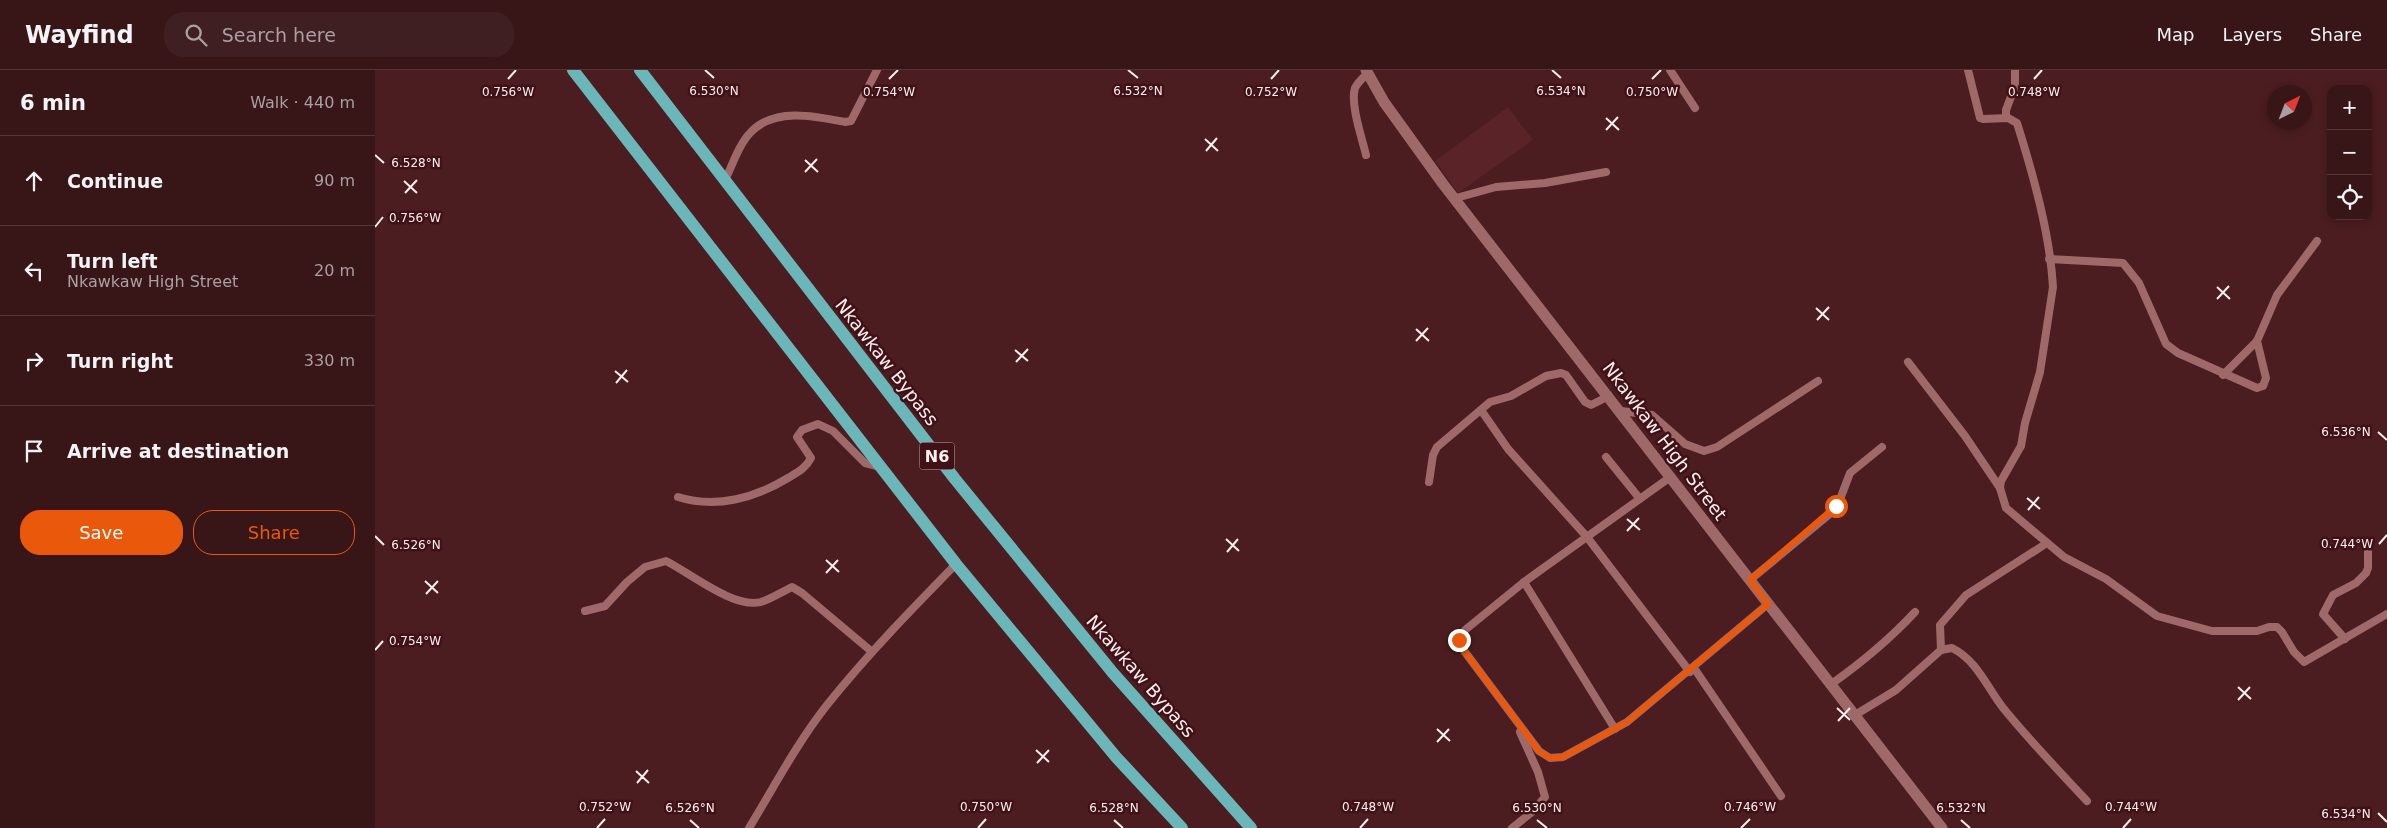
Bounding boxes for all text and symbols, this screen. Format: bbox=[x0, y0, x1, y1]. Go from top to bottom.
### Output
search box bbox=[164, 12, 514, 57]
text: Wayfind bbox=[25, 21, 134, 49]
icon: search bbox=[182, 21, 210, 49]
text: Search here bbox=[222, 24, 336, 46]
text: Map bbox=[2156, 24, 2194, 45]
text: Layers bbox=[2222, 24, 2282, 45]
text: Share bbox=[2310, 24, 2362, 45]
text: 6.530°N bbox=[689, 84, 739, 98]
text: 6.532°N bbox=[1113, 84, 1163, 98]
text: 6.534°N bbox=[1536, 84, 1586, 98]
text: 0.756°W bbox=[482, 85, 534, 99]
text: 0.754°W bbox=[863, 85, 915, 99]
text: 0.752°W bbox=[1245, 85, 1297, 99]
text: 0.750°W bbox=[1626, 85, 1678, 99]
text: 0.748°W bbox=[2008, 85, 2060, 99]
north arrow bbox=[2267, 85, 2312, 130]
map controls bbox=[2327, 85, 2372, 220]
button: + bbox=[2327, 85, 2372, 130]
text: 6 min bbox=[20, 91, 86, 115]
text: Walk · 440 m bbox=[250, 93, 355, 112]
button: − bbox=[2327, 130, 2372, 175]
text: 6.528°N bbox=[391, 156, 441, 170]
icon: ahead bbox=[20, 167, 48, 195]
text: Continue bbox=[67, 170, 163, 192]
text: 90 m bbox=[314, 171, 355, 190]
button: locate bbox=[2327, 175, 2372, 220]
text: 0.756°W bbox=[389, 211, 441, 225]
text: Turn left bbox=[67, 250, 158, 272]
icon: left bbox=[20, 257, 48, 285]
text: 20 m bbox=[314, 261, 355, 280]
text: Nkawkaw High Street bbox=[67, 272, 238, 291]
street label: Nkawkaw Bypass bbox=[831, 294, 943, 430]
icon: right bbox=[20, 347, 48, 375]
text: Turn right bbox=[67, 350, 173, 372]
text: 330 m bbox=[304, 351, 355, 370]
street label: Nkawkaw High Street bbox=[1599, 358, 1731, 524]
text: 6.536°N bbox=[2321, 425, 2371, 439]
icon: arrive bbox=[20, 437, 48, 465]
text: Arrive at destination bbox=[67, 440, 289, 462]
road number: N6 bbox=[919, 442, 955, 470]
route start bbox=[1825, 495, 1848, 518]
button: Save bbox=[20, 510, 183, 555]
button: Share bbox=[193, 510, 355, 555]
text: 0.744°W bbox=[2321, 537, 2373, 551]
text: 6.526°N bbox=[391, 538, 441, 552]
street label: Nkawkaw Bypass bbox=[1082, 611, 1200, 741]
route end bbox=[1448, 629, 1471, 652]
text: 0.754°W bbox=[389, 634, 441, 648]
text: 0.752°W bbox=[579, 800, 631, 814]
text: 0.750°W bbox=[960, 800, 1012, 814]
text: 0.748°W bbox=[1342, 800, 1394, 814]
text: 0.746°W bbox=[1724, 800, 1776, 814]
text: 0.744°W bbox=[2105, 800, 2157, 814]
text: 6.526°N bbox=[665, 801, 715, 815]
text: 6.528°N bbox=[1089, 801, 1139, 815]
text: 6.530°N bbox=[1512, 801, 1562, 815]
text: 6.532°N bbox=[1936, 801, 1986, 815]
text: 6.534°N bbox=[2321, 807, 2371, 821]

